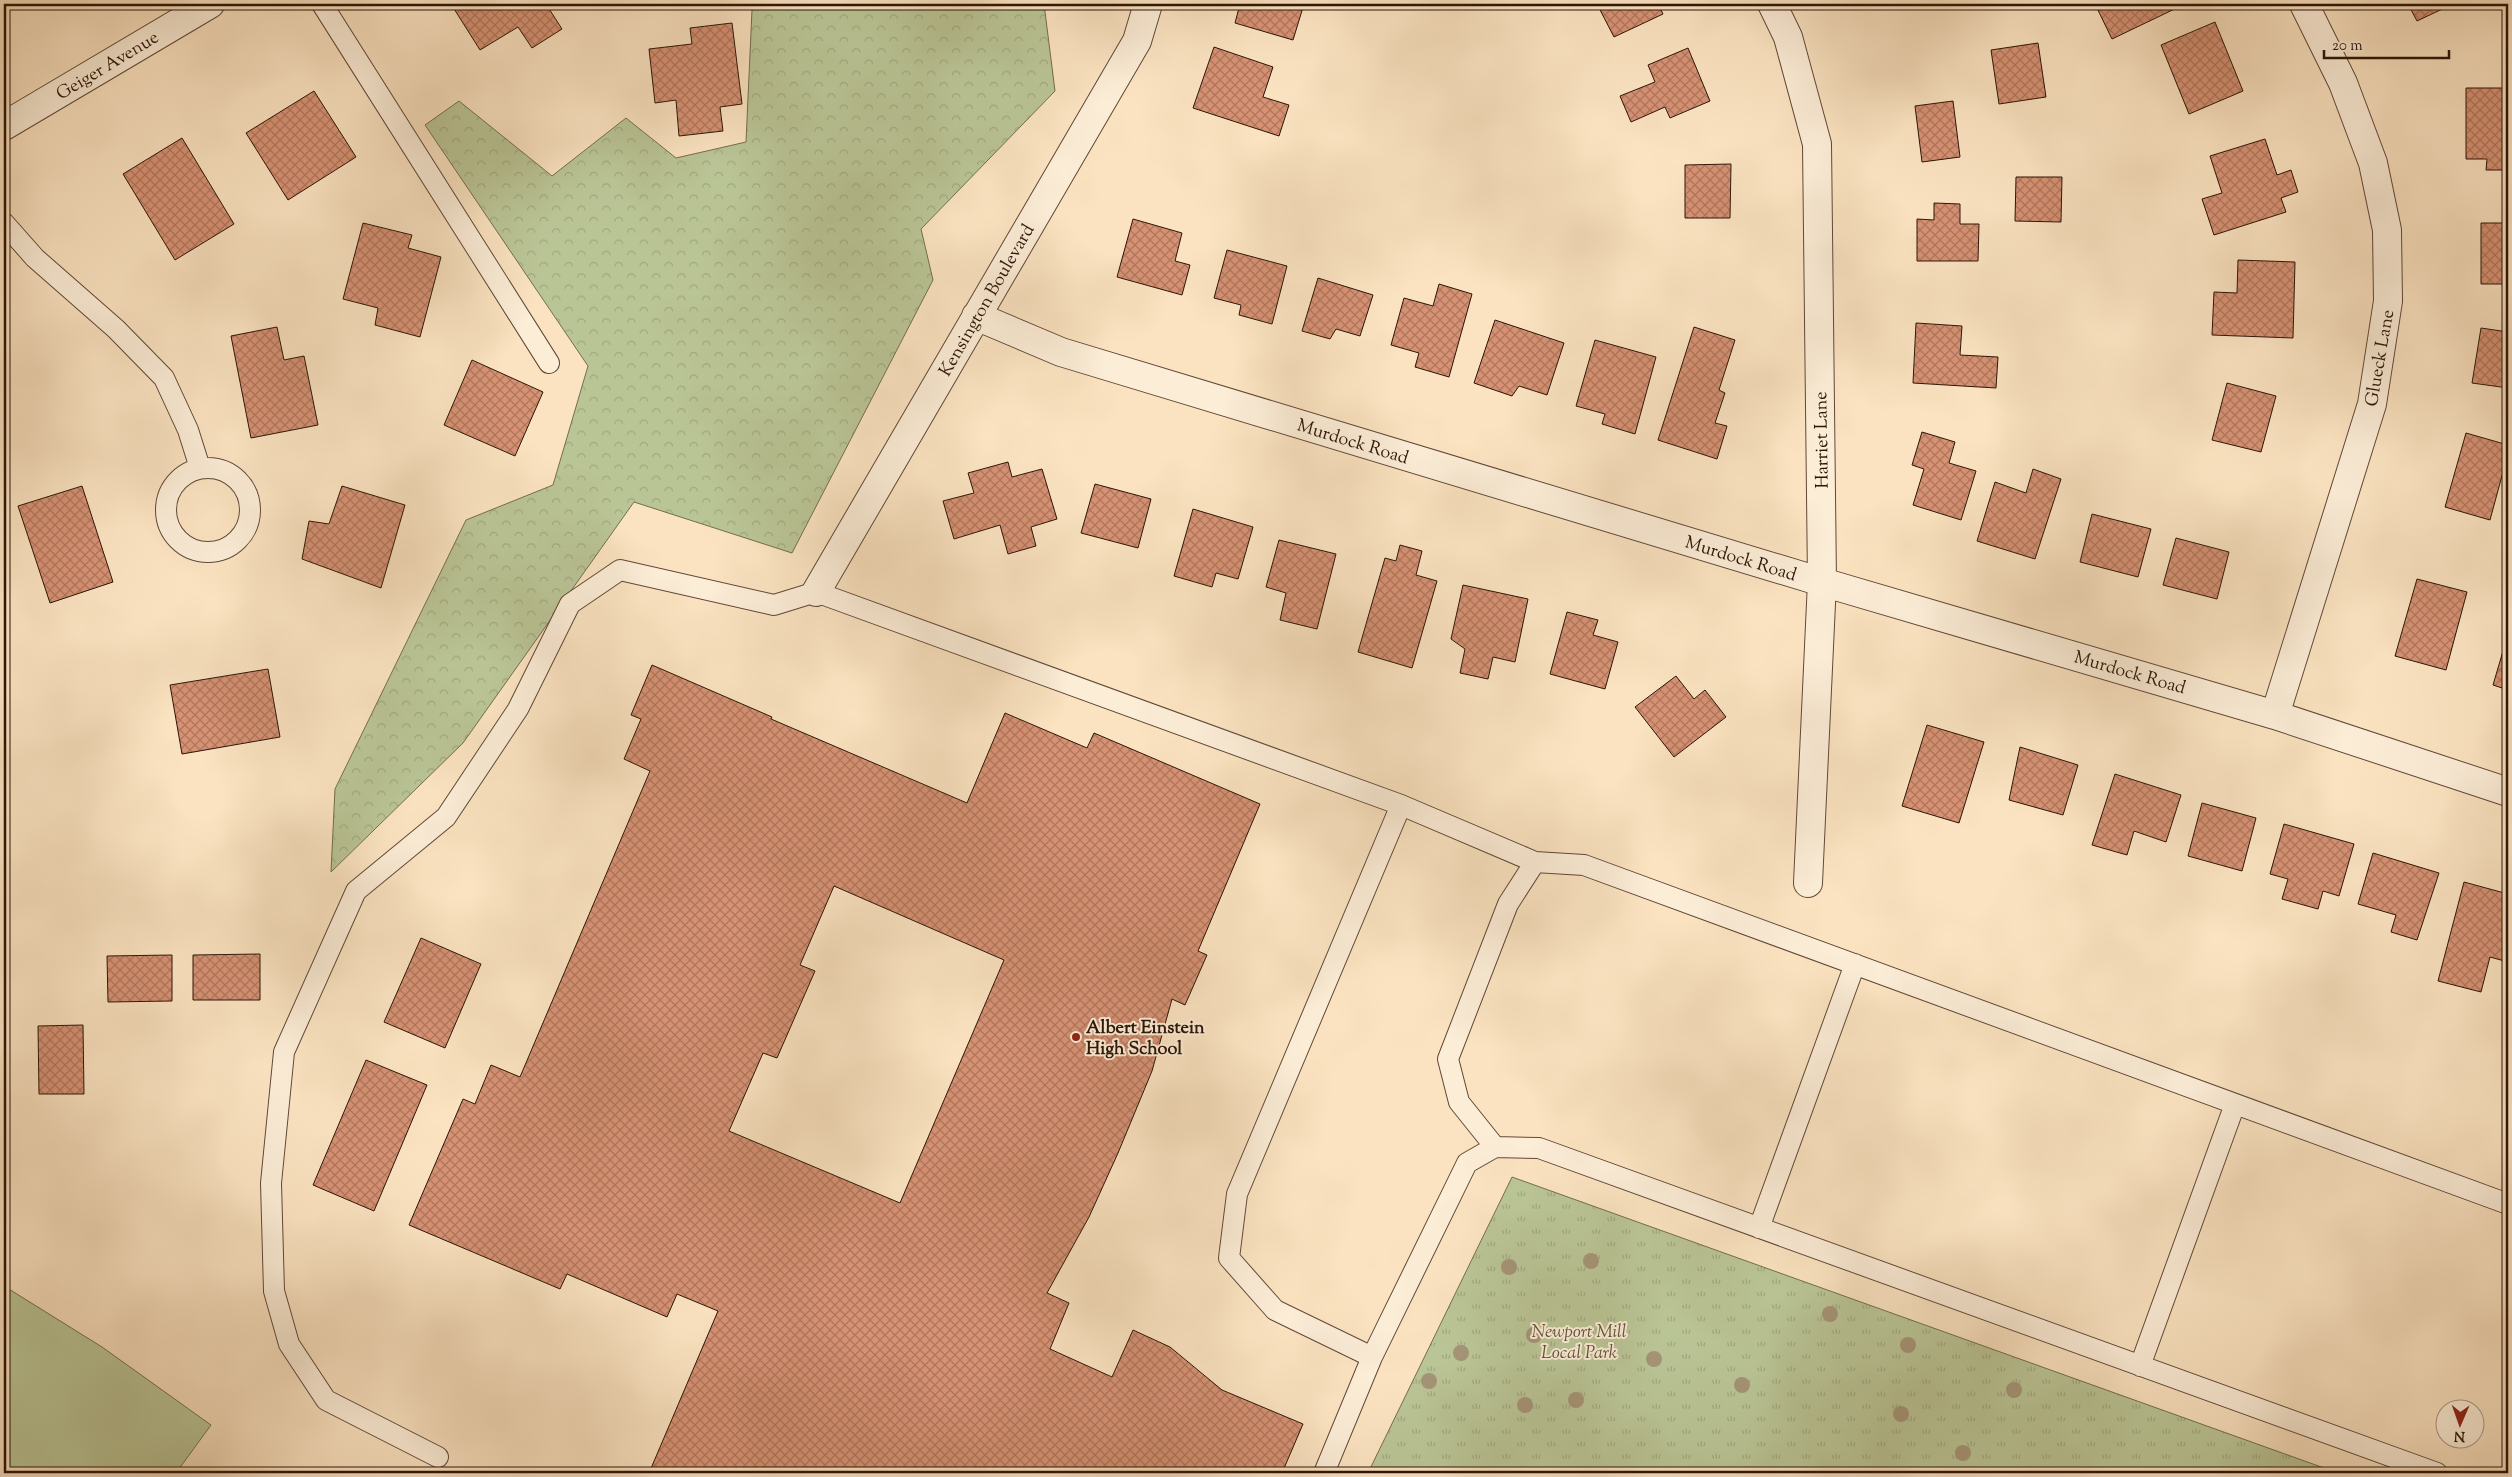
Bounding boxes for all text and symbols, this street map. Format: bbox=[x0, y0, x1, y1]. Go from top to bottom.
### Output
street label: Geiger Avenue bbox=[52, 26, 164, 108]
scale bar bbox=[2324, 28, 2450, 60]
text: 20 m bbox=[2332, 36, 2363, 57]
street label: Kensington Boulevard bbox=[933, 220, 1042, 382]
street label: Glueck Lane bbox=[2360, 308, 2402, 409]
street label: Harriet Lane bbox=[1809, 391, 1837, 489]
street label: Murdock Road bbox=[1293, 414, 1411, 472]
street label: Murdock Road bbox=[1681, 531, 1799, 589]
street label: Murdock Road bbox=[2070, 646, 2188, 702]
place label: Albert Einstein High School bbox=[1086, 1016, 1205, 1063]
marker: Albert Einstein High School bbox=[1070, 1031, 1082, 1043]
park label: Newport Mill Local Park bbox=[1531, 1320, 1627, 1367]
north arrow bbox=[2434, 1400, 2484, 1450]
text: N bbox=[2454, 1425, 2466, 1445]

